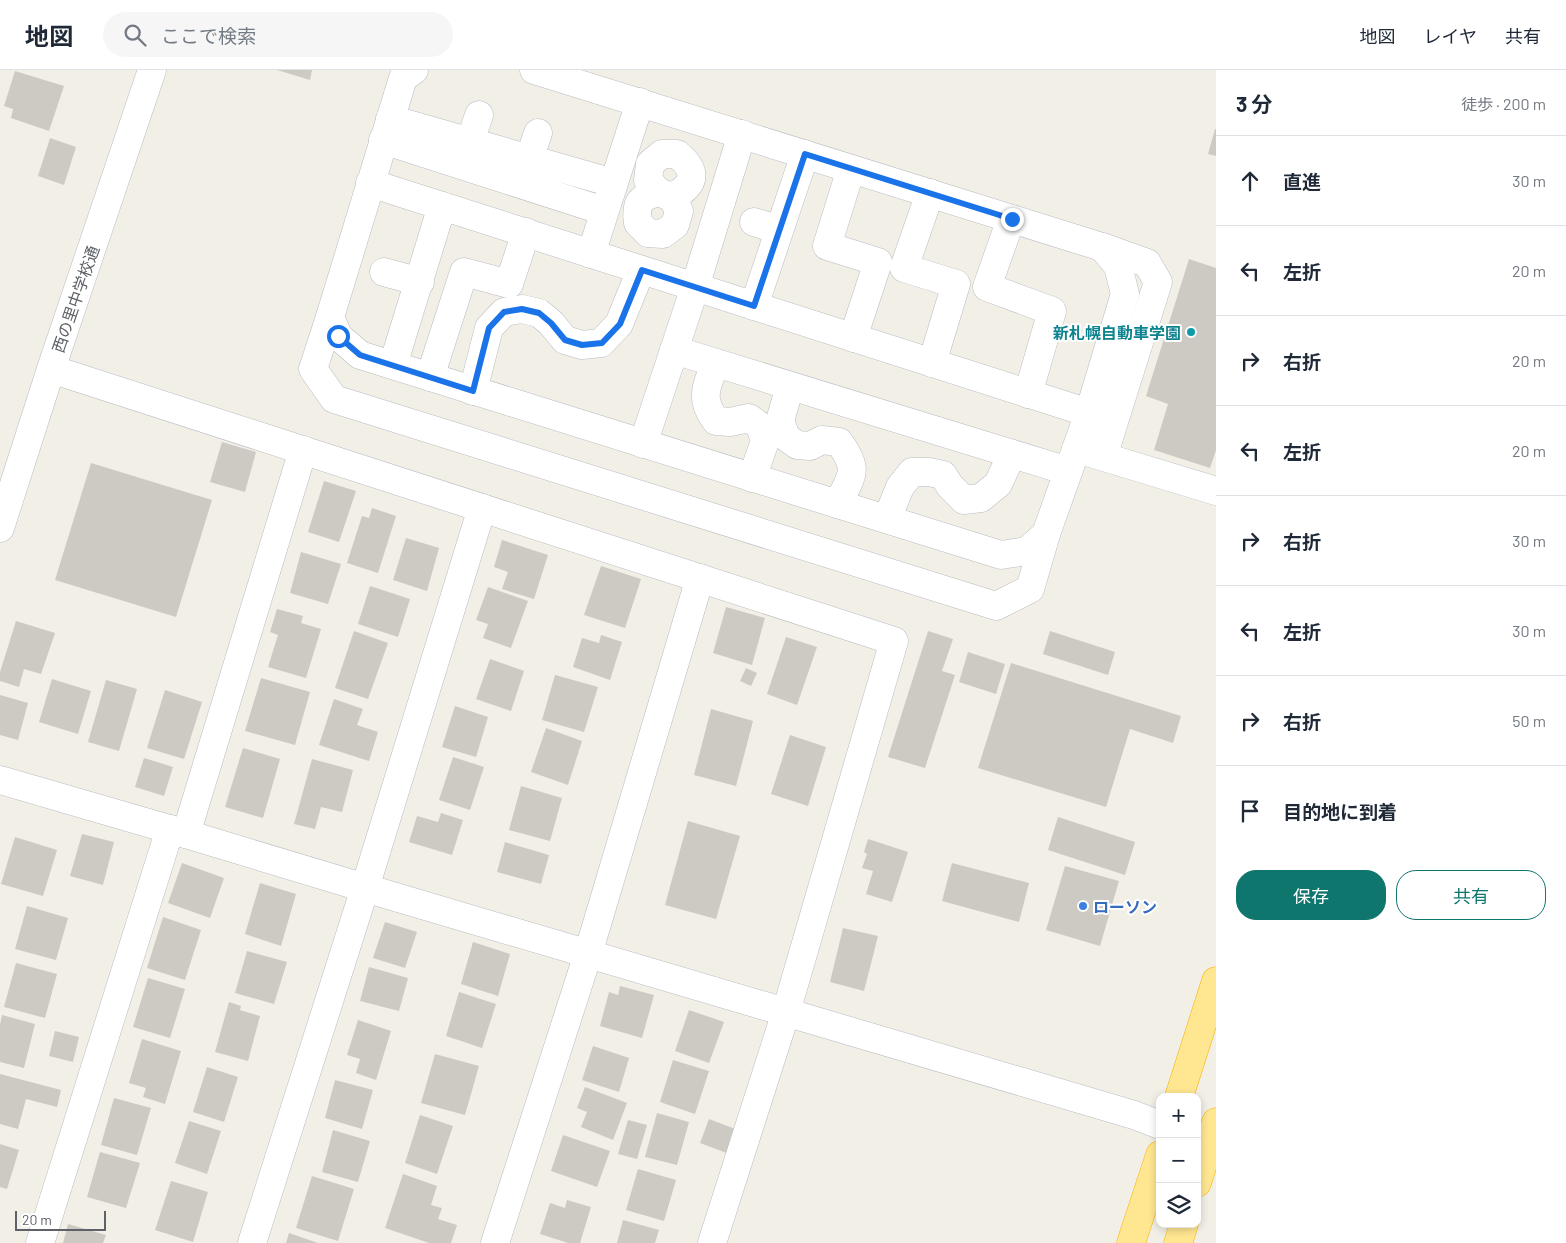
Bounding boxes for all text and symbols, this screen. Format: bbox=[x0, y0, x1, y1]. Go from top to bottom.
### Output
search box bbox=[103, 12, 453, 57]
text: 地図 bbox=[25, 21, 73, 50]
icon: search bbox=[121, 21, 149, 49]
text: ここで検索 bbox=[161, 24, 256, 47]
text: 地図 bbox=[1360, 25, 1396, 47]
text: レイヤ bbox=[1424, 25, 1477, 47]
text: 共有 bbox=[1505, 25, 1541, 47]
text: 3 分 bbox=[1236, 91, 1273, 116]
text: 徒歩 · 200 m bbox=[1461, 94, 1546, 113]
icon: ahead bbox=[1236, 167, 1264, 195]
text: 直進 bbox=[1283, 170, 1321, 193]
text: 30 m bbox=[1512, 171, 1546, 190]
route end bbox=[1001, 208, 1024, 231]
street label: 西の里中学校通 bbox=[48, 243, 102, 355]
icon: left bbox=[1236, 257, 1264, 285]
text: 左折 bbox=[1283, 260, 1321, 283]
text: 20 m bbox=[1512, 261, 1546, 280]
place label: 新札幌自動車学園 bbox=[1053, 323, 1181, 342]
route start bbox=[327, 325, 350, 348]
marker: 新札幌自動車学園 bbox=[1185, 326, 1197, 338]
icon: right bbox=[1236, 347, 1264, 375]
text: 右折 bbox=[1283, 350, 1321, 373]
text: 20 m bbox=[1512, 351, 1546, 370]
icon: left bbox=[1236, 437, 1264, 465]
text: 左折 bbox=[1283, 440, 1321, 463]
text: 20 m bbox=[1512, 441, 1546, 460]
icon: right bbox=[1236, 527, 1264, 555]
text: 右折 bbox=[1283, 530, 1321, 553]
text: 30 m bbox=[1512, 531, 1546, 550]
icon: left bbox=[1236, 617, 1264, 645]
text: 左折 bbox=[1283, 620, 1321, 643]
text: 30 m bbox=[1512, 621, 1546, 640]
icon: right bbox=[1236, 707, 1264, 735]
text: 右折 bbox=[1283, 710, 1321, 733]
text: 50 m bbox=[1512, 711, 1546, 730]
icon: arrive bbox=[1236, 797, 1264, 825]
text: 目的地に到着 bbox=[1283, 800, 1397, 823]
button: 保存 bbox=[1236, 870, 1386, 920]
button: 共有 bbox=[1396, 870, 1546, 920]
place label: ローソン bbox=[1093, 897, 1157, 916]
marker: ローソン bbox=[1077, 900, 1089, 912]
map controls bbox=[1156, 1093, 1201, 1228]
button: + bbox=[1156, 1093, 1201, 1138]
button: − bbox=[1156, 1138, 1201, 1183]
button: layers bbox=[1156, 1183, 1201, 1228]
scale bar bbox=[15, 1208, 106, 1231]
text: 20 m bbox=[22, 1211, 52, 1228]

